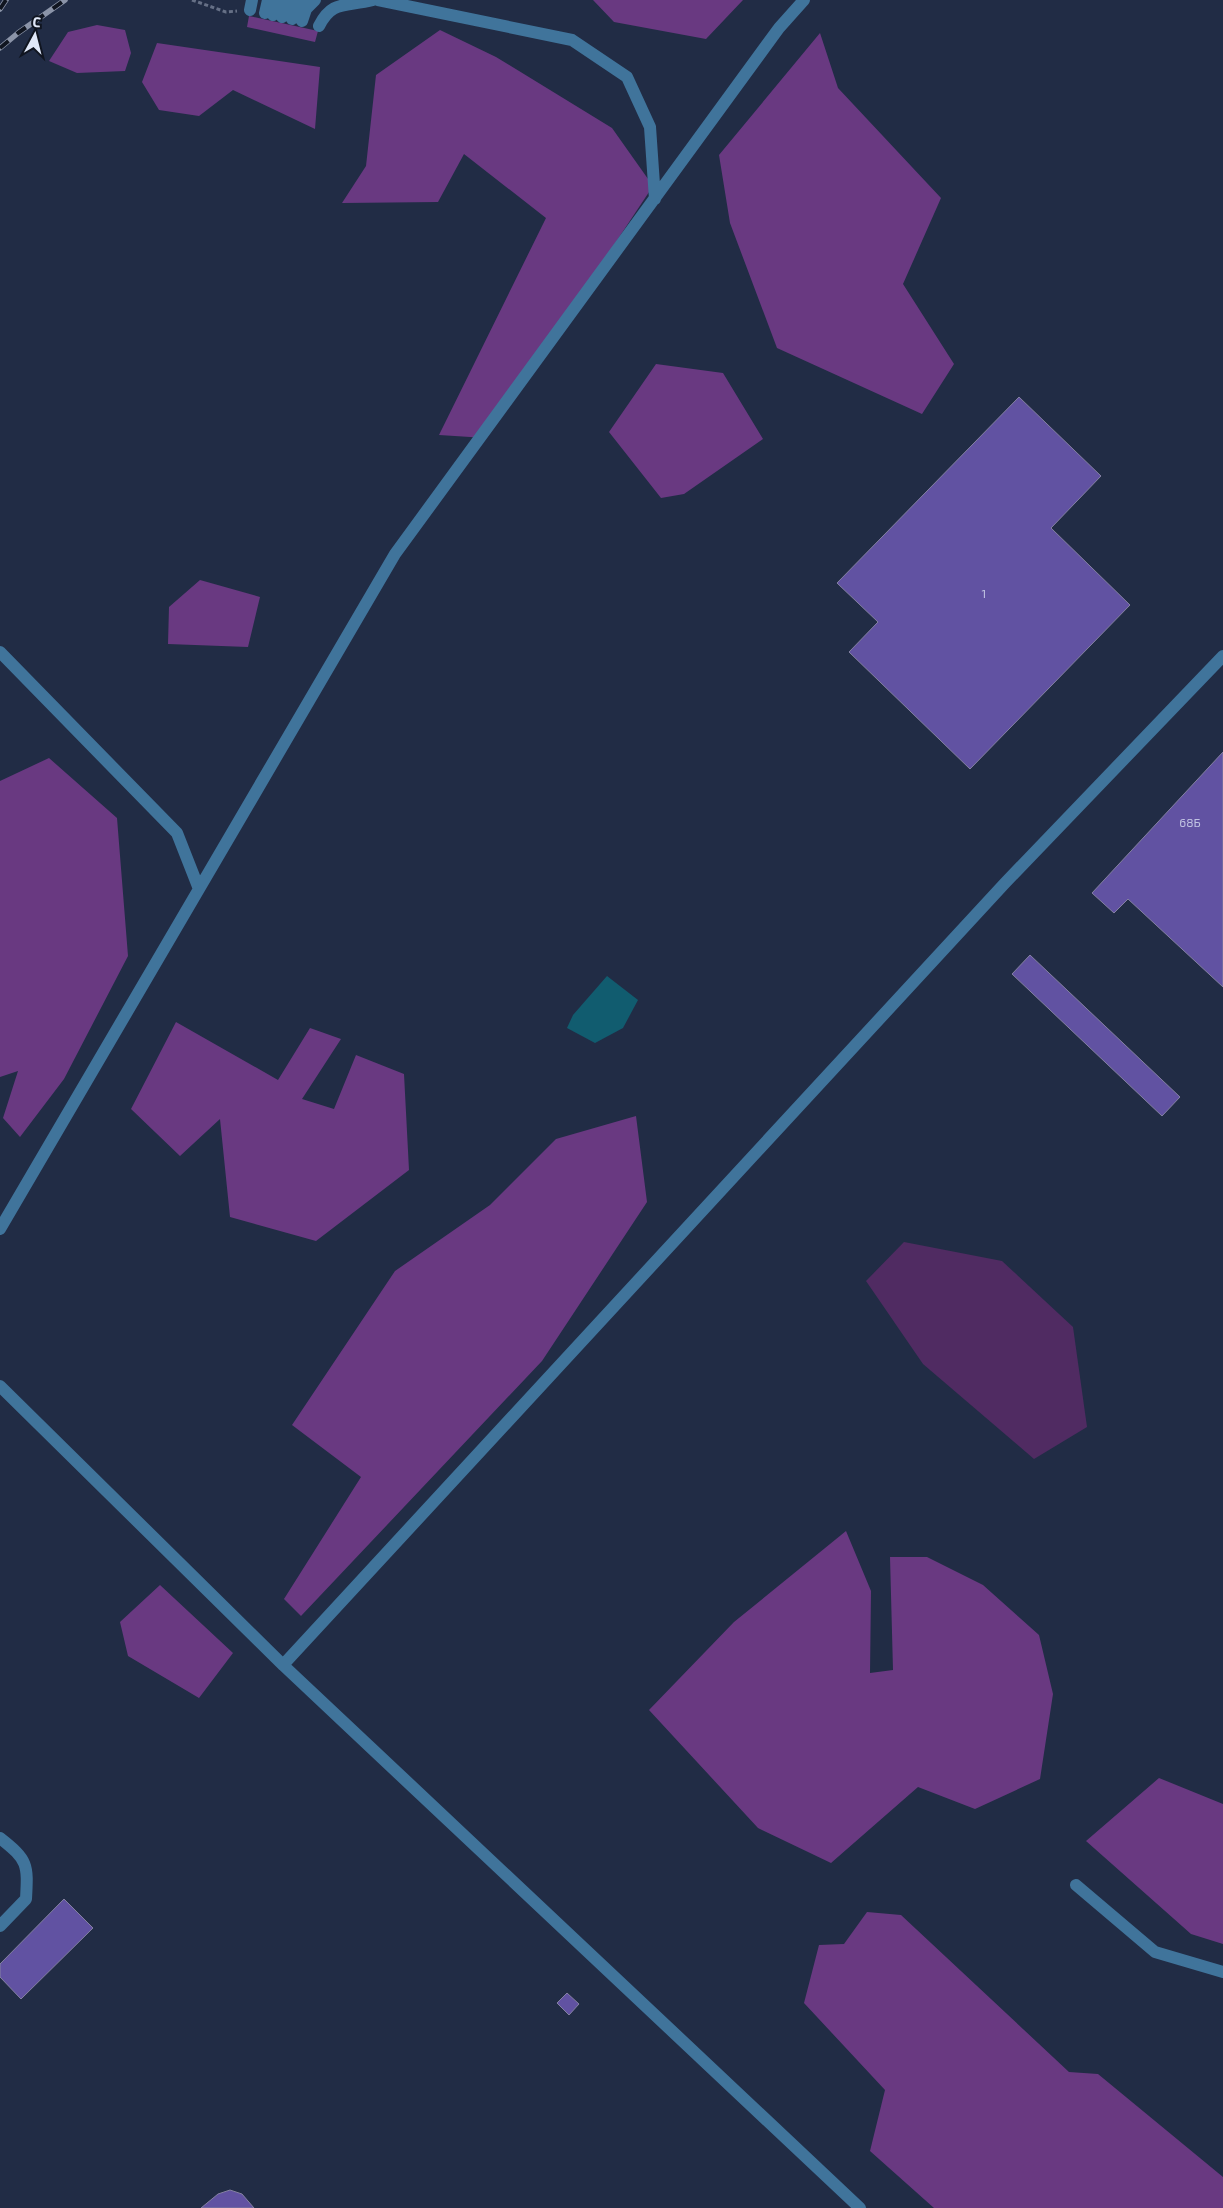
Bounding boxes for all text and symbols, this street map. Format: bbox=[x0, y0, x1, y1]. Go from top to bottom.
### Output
north arrow bbox=[10, 10, 60, 60]
text: С bbox=[32, 13, 42, 31]
house number: 1 bbox=[982, 586, 986, 600]
house number: 68Б bbox=[1179, 815, 1201, 829]

